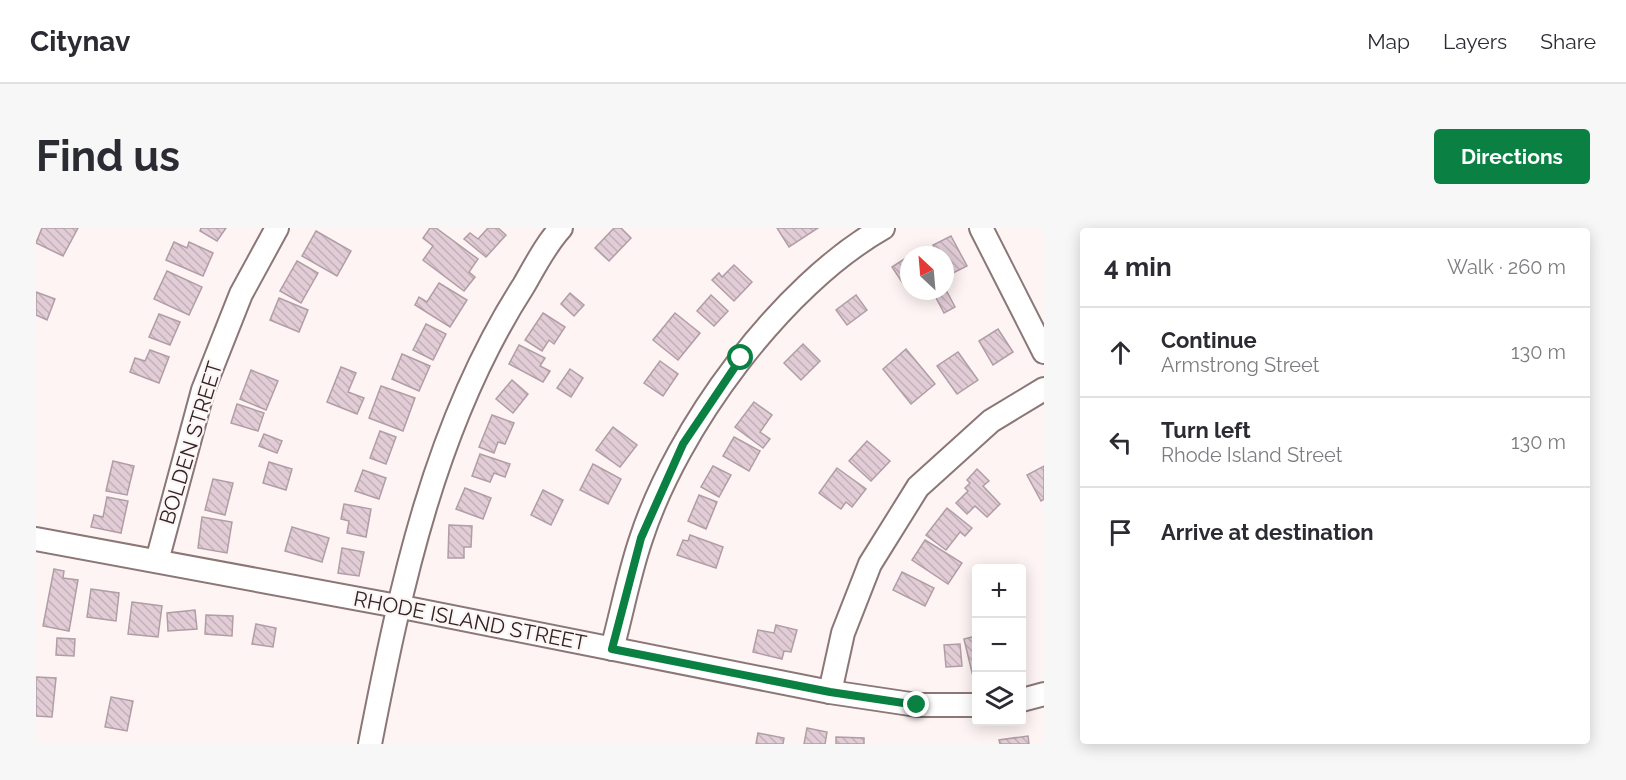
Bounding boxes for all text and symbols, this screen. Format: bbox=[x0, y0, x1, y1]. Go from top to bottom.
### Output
text: Citynav bbox=[30, 25, 130, 58]
text: Map bbox=[1367, 29, 1410, 54]
text: Layers bbox=[1443, 29, 1507, 54]
text: Share bbox=[1540, 29, 1596, 54]
button: Directions bbox=[1434, 129, 1590, 184]
text: Find us bbox=[36, 132, 180, 181]
north arrow bbox=[900, 246, 954, 300]
text: 4 min bbox=[1104, 252, 1172, 282]
text: Walk · 260 m bbox=[1447, 255, 1566, 279]
text: Continue bbox=[1161, 327, 1257, 353]
icon: ahead bbox=[1104, 336, 1137, 369]
text: 130 m bbox=[1511, 340, 1566, 364]
route start bbox=[727, 344, 753, 370]
text: Armstrong Street bbox=[1161, 353, 1319, 377]
street label: BOLDEN STREET bbox=[154, 358, 227, 527]
text: Turn left bbox=[1161, 417, 1251, 443]
icon: left bbox=[1104, 426, 1137, 459]
text: 130 m bbox=[1511, 430, 1566, 454]
text: Rhode Island Street bbox=[1161, 443, 1342, 467]
icon: arrive bbox=[1104, 516, 1137, 549]
text: Arrive at destination bbox=[1161, 519, 1374, 545]
map controls bbox=[972, 564, 1026, 726]
button: + bbox=[972, 564, 1026, 618]
street label: RHODE ISLAND STREET bbox=[352, 586, 589, 655]
button: − bbox=[972, 618, 1026, 672]
button: layers bbox=[972, 672, 1026, 726]
route end bbox=[903, 691, 929, 717]

